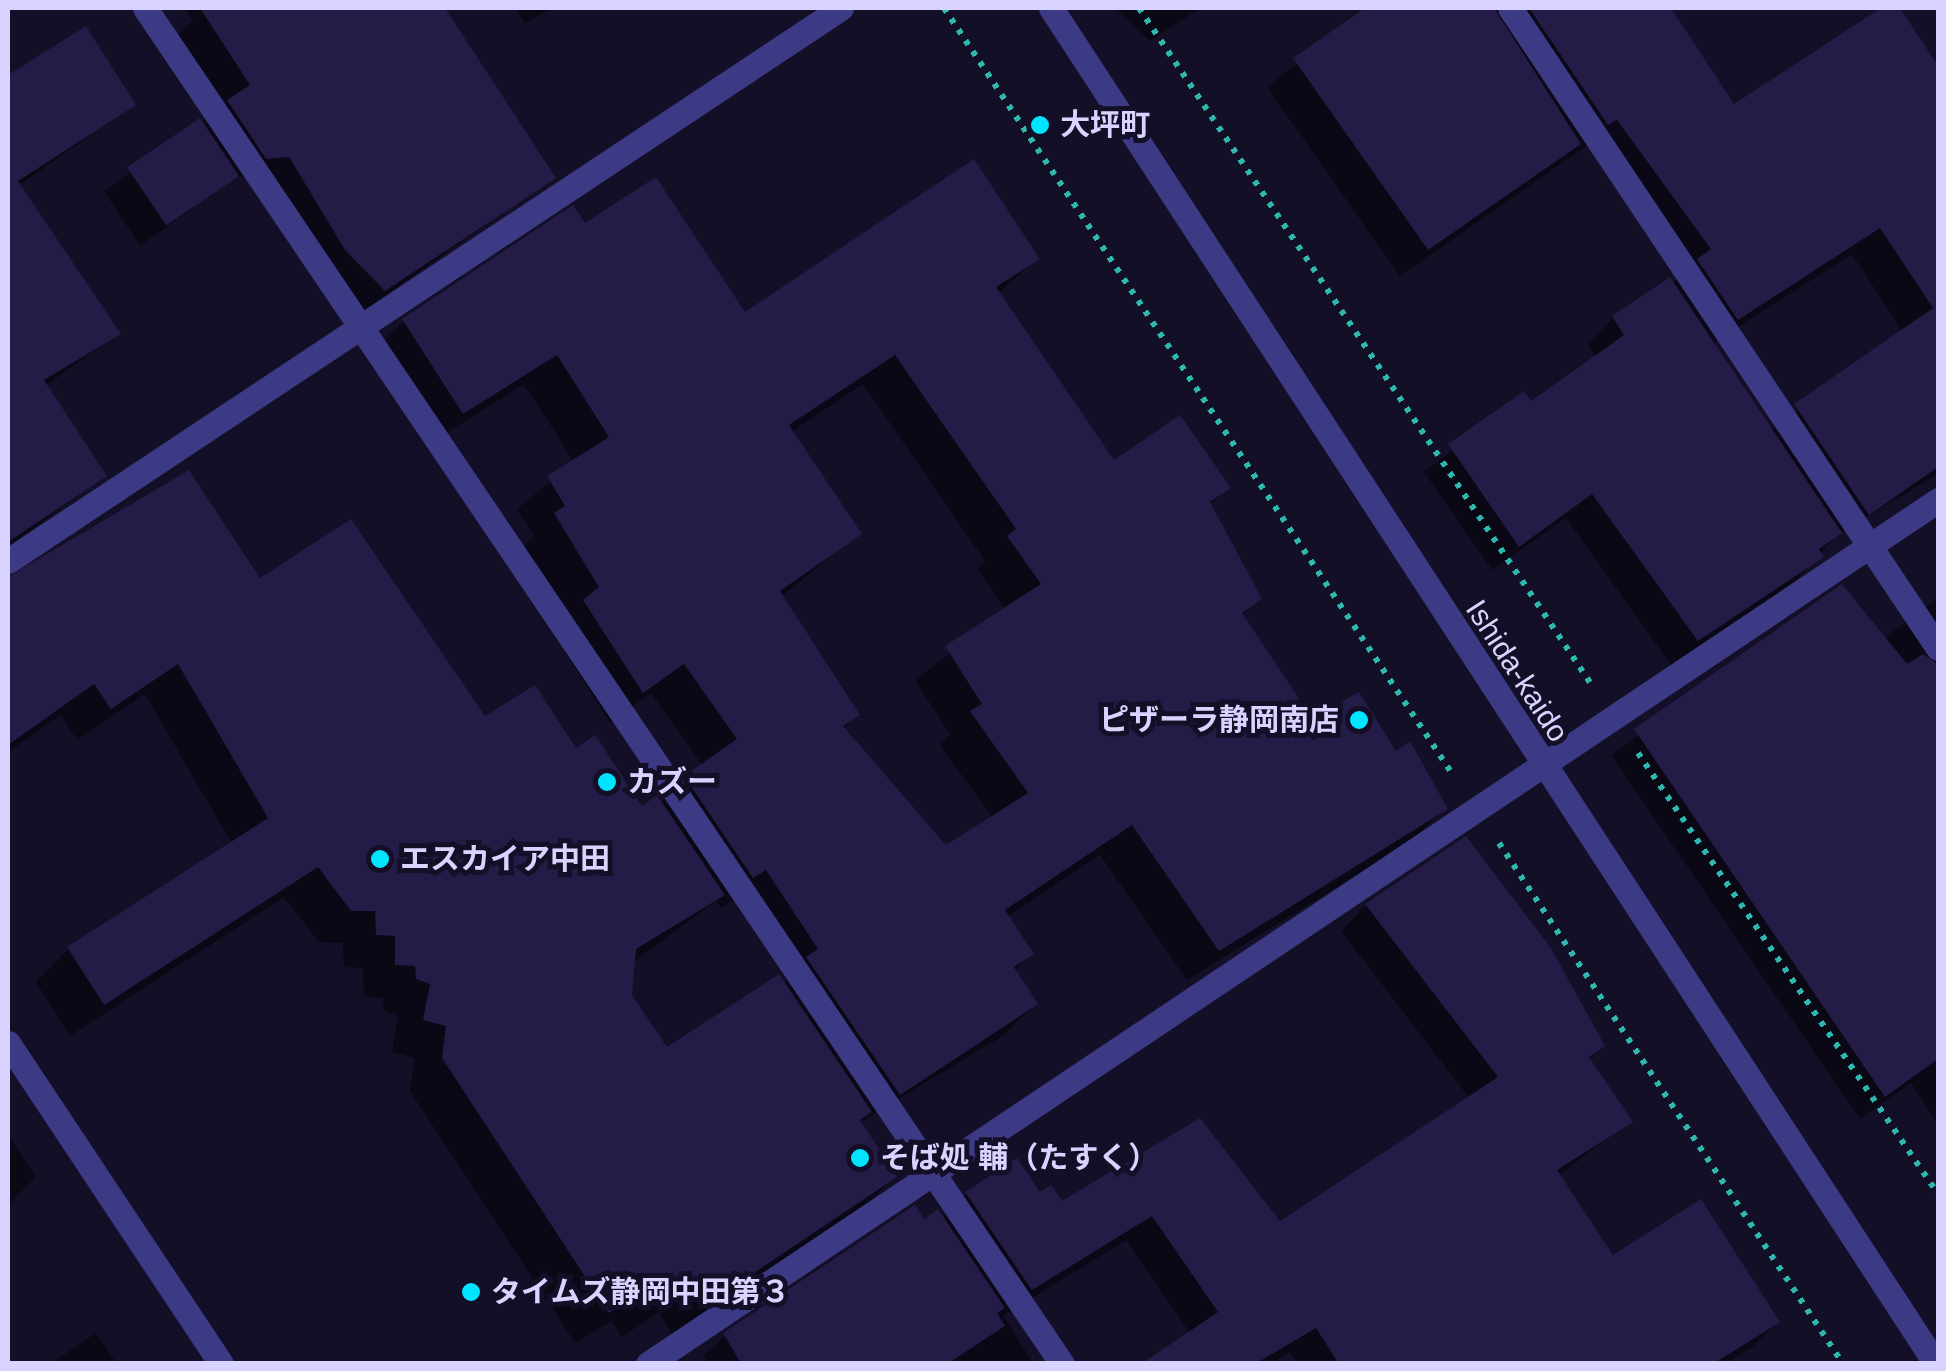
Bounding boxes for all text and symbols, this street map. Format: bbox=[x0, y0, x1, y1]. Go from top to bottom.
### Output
place label: 大坪町 bbox=[1060, 107, 1150, 143]
marker: 大坪町 bbox=[1029, 114, 1051, 136]
street label: Ishida-kaido bbox=[1458, 593, 1576, 749]
place label: ピザーラ静岡南店 bbox=[1099, 702, 1339, 738]
marker: ピザーラ静岡南店 bbox=[1348, 709, 1370, 731]
place label: カズー bbox=[627, 764, 717, 800]
marker: カズー bbox=[596, 771, 618, 793]
place label: エスカイア中田 bbox=[400, 841, 610, 877]
marker: エスカイア中田 bbox=[369, 848, 391, 870]
place label: そば処 輔（たすく） bbox=[880, 1140, 1158, 1176]
marker: そば処 輔（たすく） bbox=[849, 1147, 871, 1169]
place label: タイムズ静岡中田第３ bbox=[491, 1274, 791, 1310]
marker: タイムズ静岡中田第３ bbox=[460, 1281, 482, 1303]

